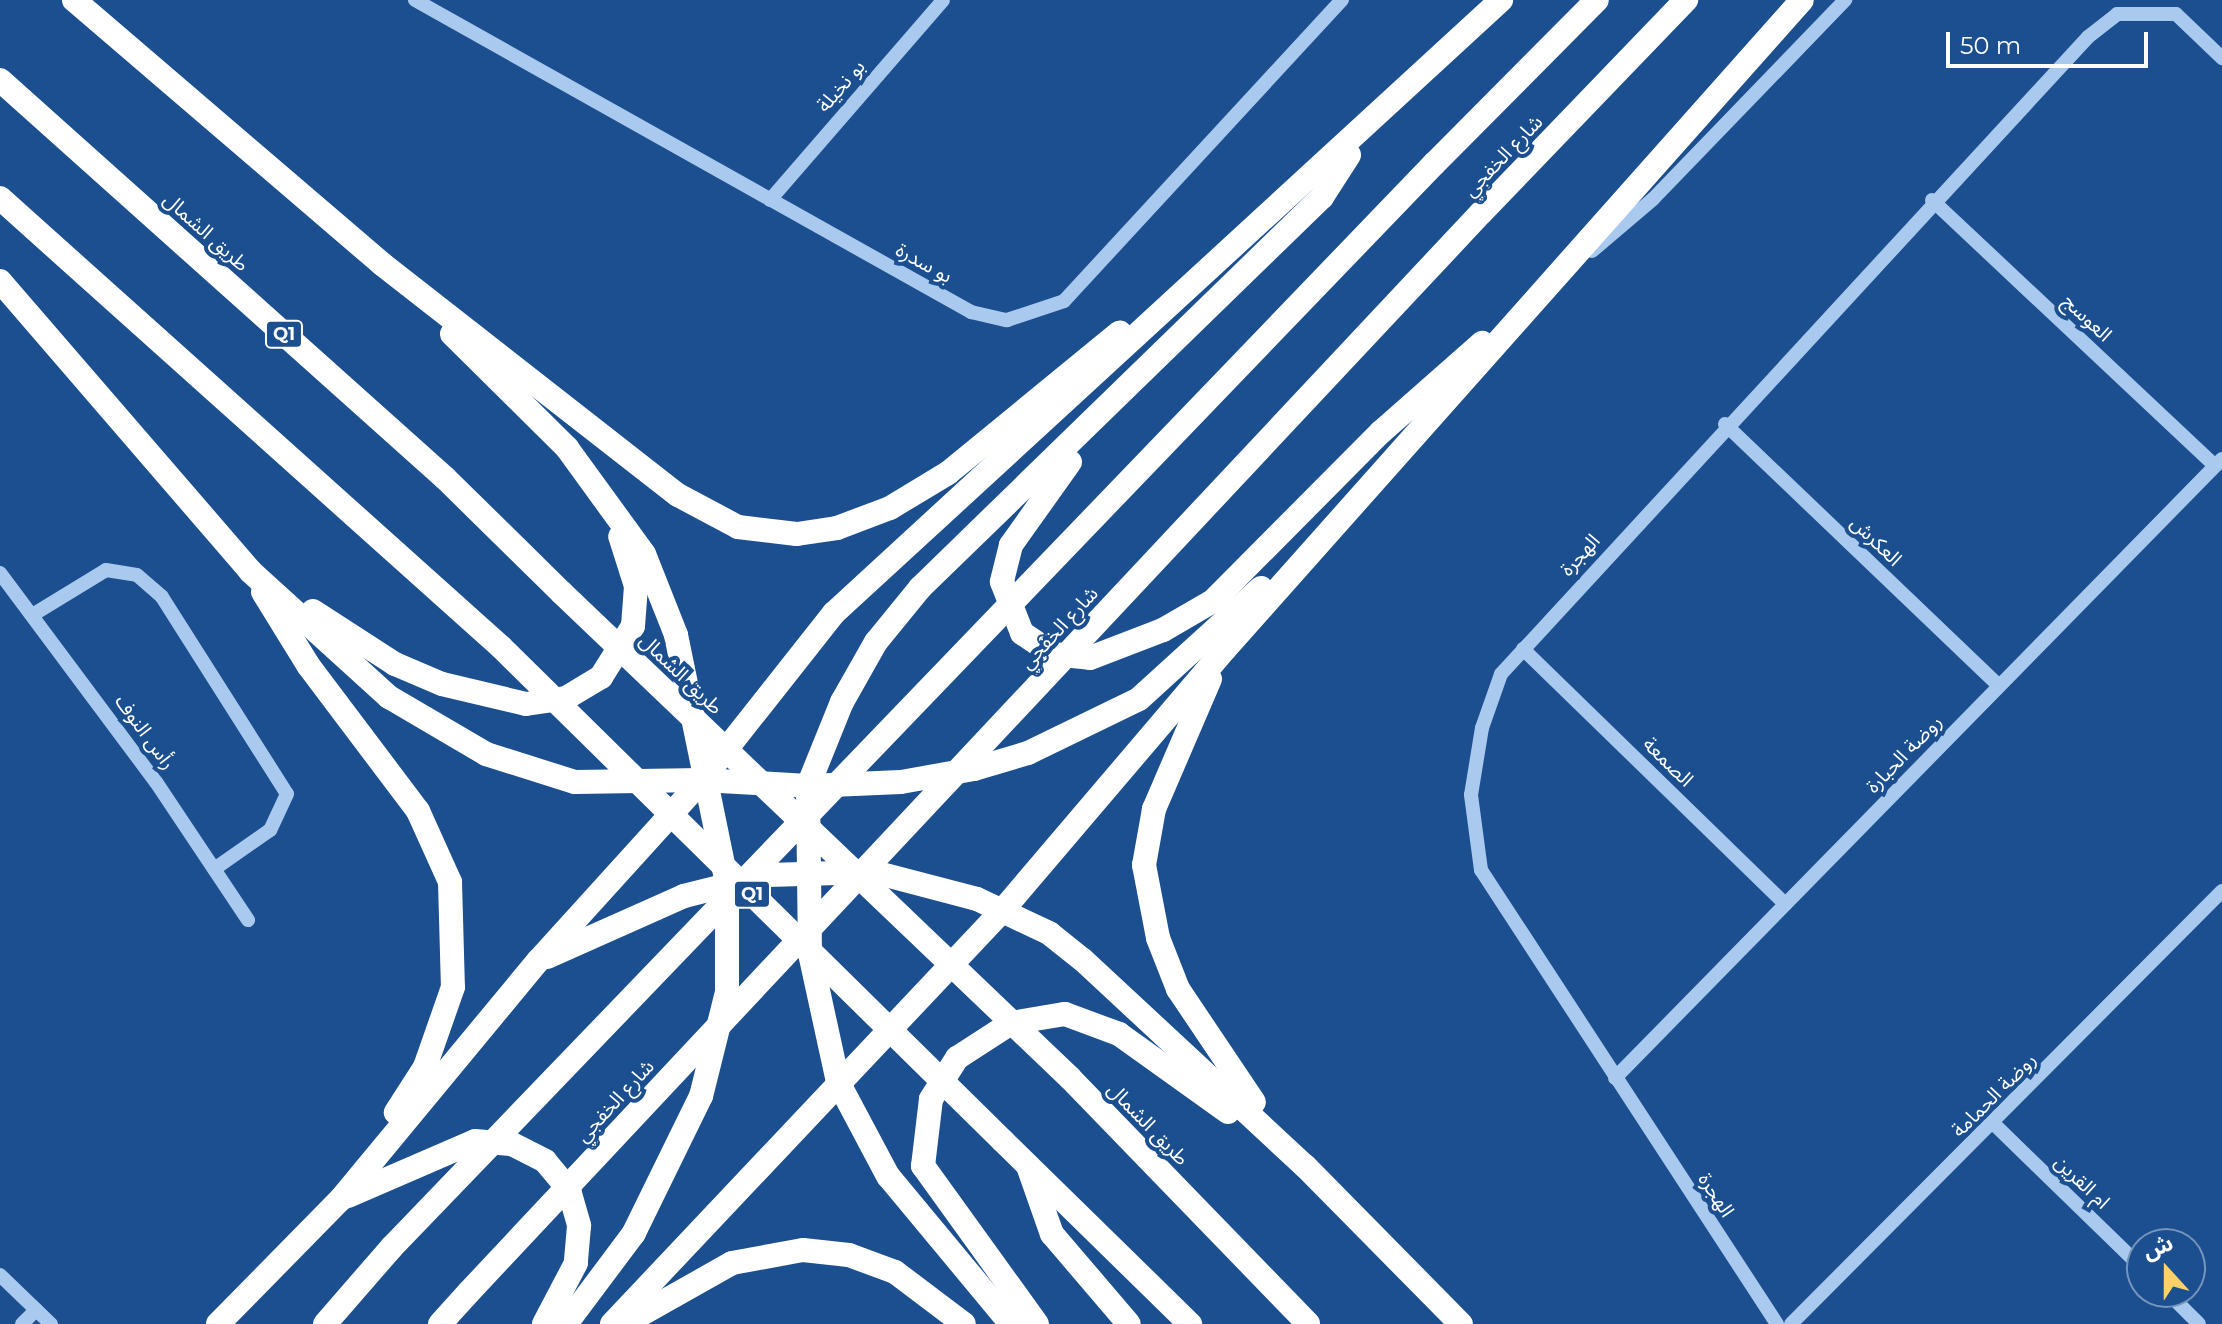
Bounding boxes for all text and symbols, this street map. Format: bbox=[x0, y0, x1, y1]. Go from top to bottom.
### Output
scale bar bbox=[1950, 16, 2152, 66]
text: 50 m bbox=[1960, 31, 2021, 60]
street label: بو نخيلة bbox=[812, 55, 870, 117]
street label: شارع الخفجي bbox=[1458, 110, 1548, 202]
street label: طريق الشمال bbox=[158, 187, 254, 277]
street label: بو سدرة bbox=[891, 238, 957, 288]
street label: العوسج bbox=[2057, 289, 2117, 347]
road number: Q1 bbox=[264, 320, 304, 348]
street label: العكرش bbox=[1845, 511, 1907, 571]
street label: الهجرة bbox=[1555, 529, 1605, 581]
street label: شارع الخفجي bbox=[1015, 582, 1103, 674]
street label: طريق الشمال bbox=[634, 628, 728, 720]
street label: رأس النوف bbox=[110, 690, 180, 774]
street label: روضة الحبارة bbox=[1861, 710, 1947, 798]
street label: الصمعة bbox=[1638, 732, 1698, 792]
road number: Q1 bbox=[732, 880, 772, 908]
street label: روضة الحمامة bbox=[1947, 1048, 2041, 1142]
street label: شارع الخفجي bbox=[571, 1055, 659, 1147]
street label: طريق الشمال bbox=[1102, 1077, 1194, 1171]
street label: ام القرين bbox=[2049, 1150, 2115, 1214]
street label: الهجرة bbox=[1693, 1168, 1739, 1222]
north arrow bbox=[2126, 1228, 2206, 1308]
text: ش bbox=[2139, 1229, 2177, 1265]

